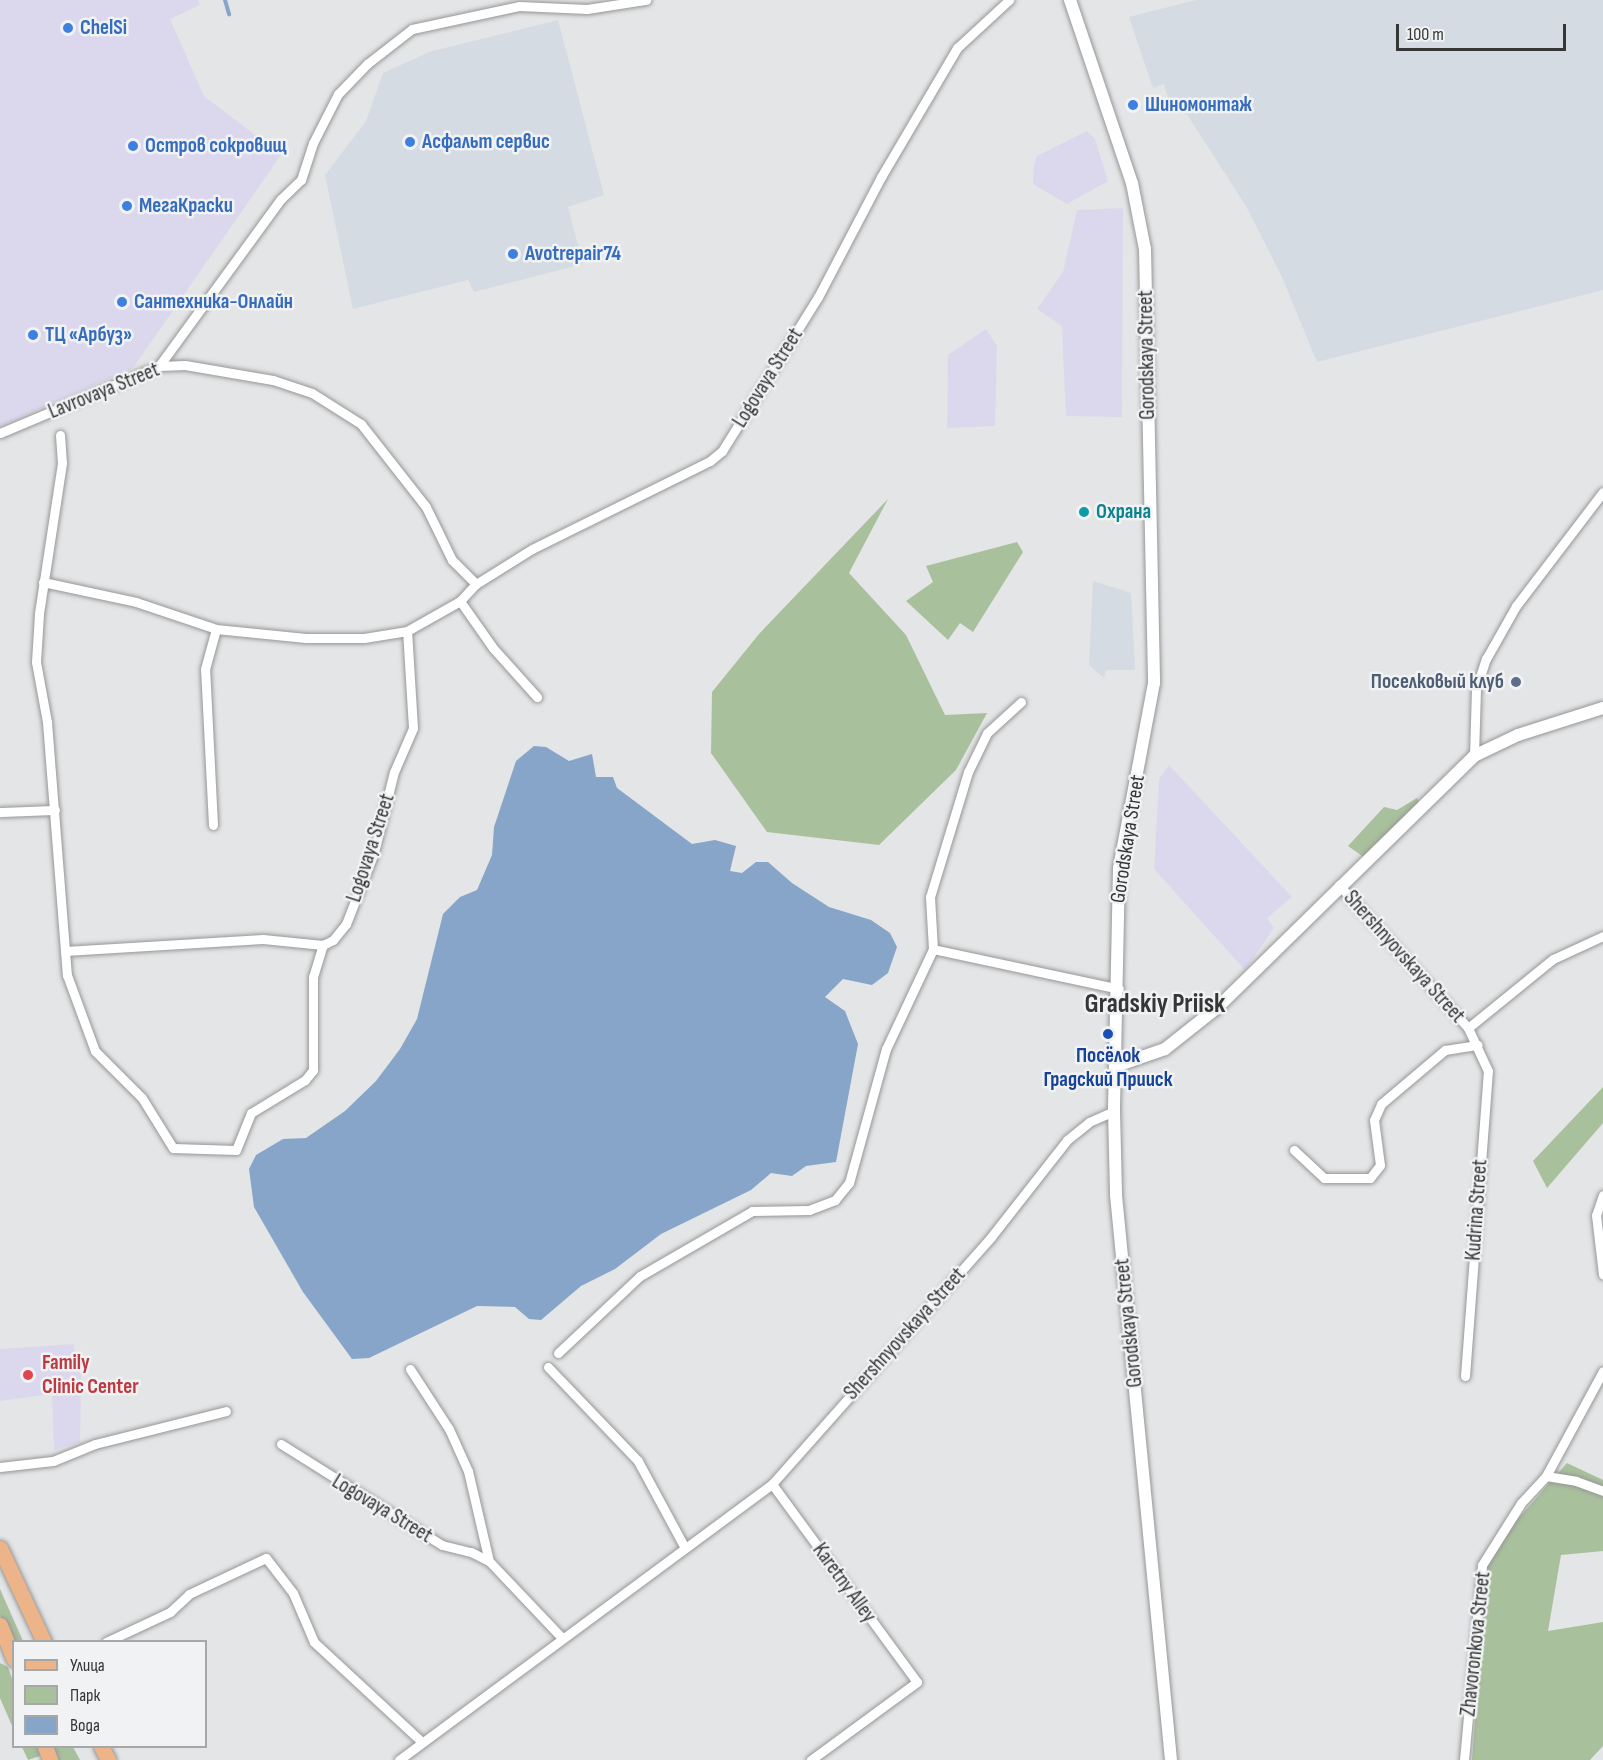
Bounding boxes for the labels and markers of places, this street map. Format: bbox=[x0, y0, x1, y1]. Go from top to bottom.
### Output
place label: ChelSi bbox=[80, 15, 127, 41]
marker: ChelSi bbox=[61, 21, 75, 35]
place label: Шиномонтаж bbox=[1145, 92, 1252, 118]
marker: Шиномонтаж bbox=[1126, 98, 1140, 112]
place label: Асфальт сервис bbox=[422, 129, 550, 155]
place label: Остров сокровищ bbox=[145, 133, 287, 159]
marker: Асфальт сервис bbox=[403, 135, 417, 149]
marker: Остров сокровищ bbox=[126, 139, 140, 153]
place label: МегаКраски bbox=[139, 193, 233, 219]
marker: МегаКраски bbox=[120, 199, 134, 213]
place label: Avotrepair74 bbox=[525, 241, 621, 267]
marker: Avotrepair74 bbox=[506, 247, 520, 261]
place label: Сантехника-Онлайн bbox=[134, 289, 293, 315]
marker: Сантехника-Онлайн bbox=[115, 295, 129, 309]
place label: ТЦ «Арбуз» bbox=[45, 322, 132, 348]
marker: ТЦ «Арбуз» bbox=[26, 328, 40, 342]
place label: Охрана bbox=[1096, 499, 1151, 525]
marker: Охрана bbox=[1077, 505, 1091, 519]
place label: Поселковый клуб bbox=[1371, 669, 1504, 695]
marker: Поселковый клуб bbox=[1509, 675, 1523, 689]
marker: Посёлок Градский Прииск bbox=[1101, 1027, 1115, 1041]
place label: Посёлок Градский Прииск bbox=[1043, 1043, 1173, 1093]
place label: Family Clinic Center bbox=[42, 1350, 139, 1400]
marker: Family Clinic Center bbox=[19, 1366, 37, 1384]

